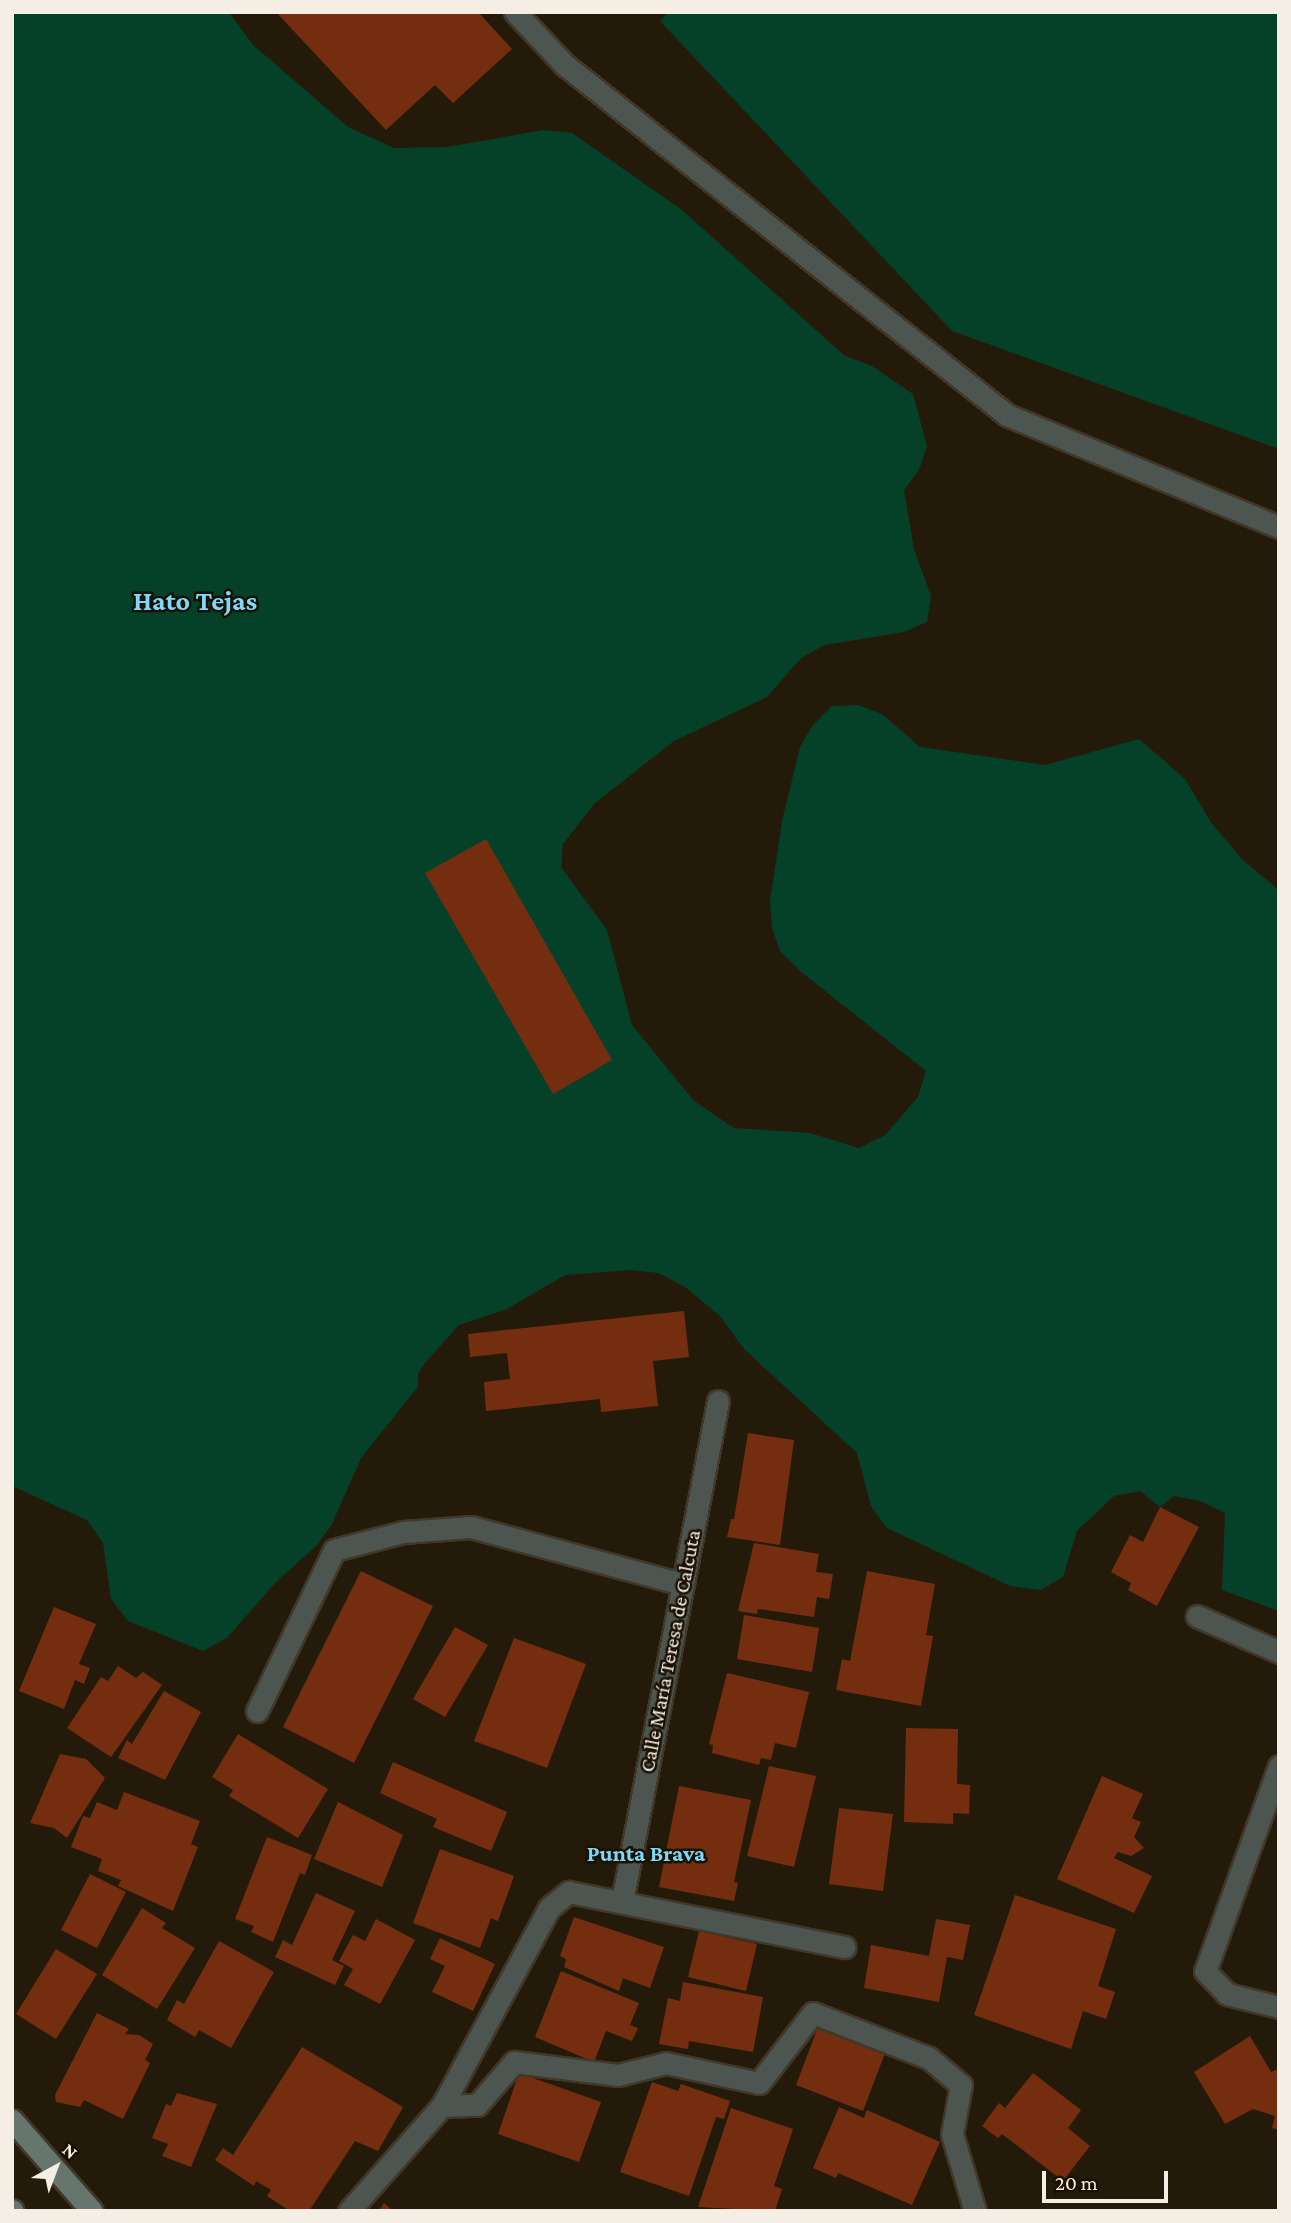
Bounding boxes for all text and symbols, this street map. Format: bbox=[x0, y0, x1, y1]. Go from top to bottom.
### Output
district label: Hato Tejas bbox=[133, 584, 257, 618]
street label: Calle María Teresa de Calcuta bbox=[634, 1528, 706, 1774]
district label: Punta Brava bbox=[587, 1839, 705, 1867]
north arrow bbox=[21, 2132, 91, 2202]
text: N bbox=[58, 2139, 82, 2163]
scale bar bbox=[1046, 2156, 1172, 2200]
text: 20 m bbox=[1055, 2171, 1098, 2195]

